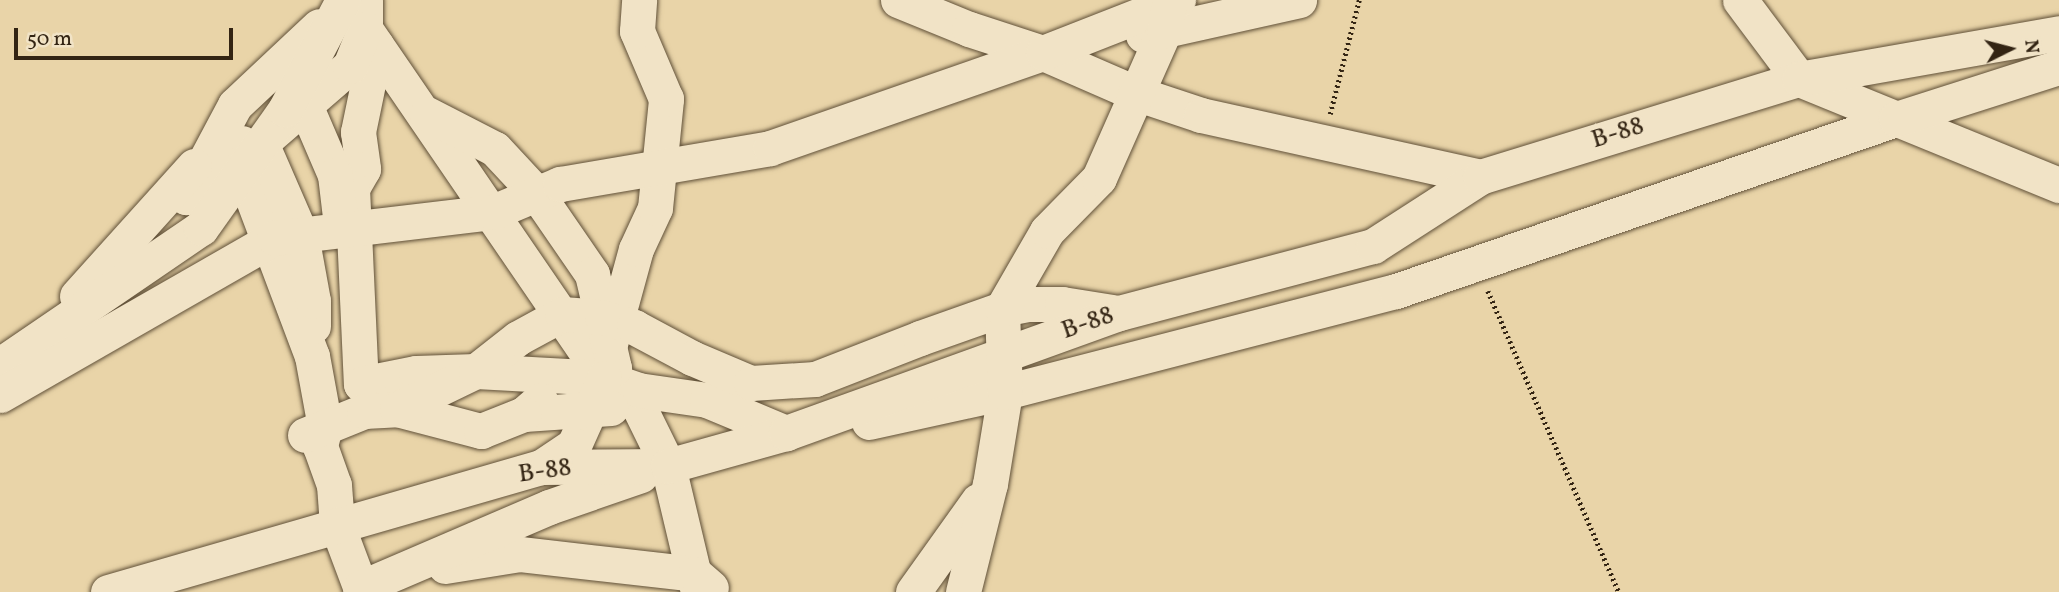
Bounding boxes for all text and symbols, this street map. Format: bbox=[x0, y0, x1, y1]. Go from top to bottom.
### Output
scale bar bbox=[18, 14, 236, 58]
north arrow bbox=[1975, 14, 2045, 84]
text: 50 m bbox=[27, 25, 72, 54]
text: N bbox=[2017, 39, 2045, 55]
street label: B-88 bbox=[1588, 111, 1648, 157]
street label: B-88 bbox=[1058, 301, 1118, 347]
street label: B-88 bbox=[516, 453, 574, 491]

